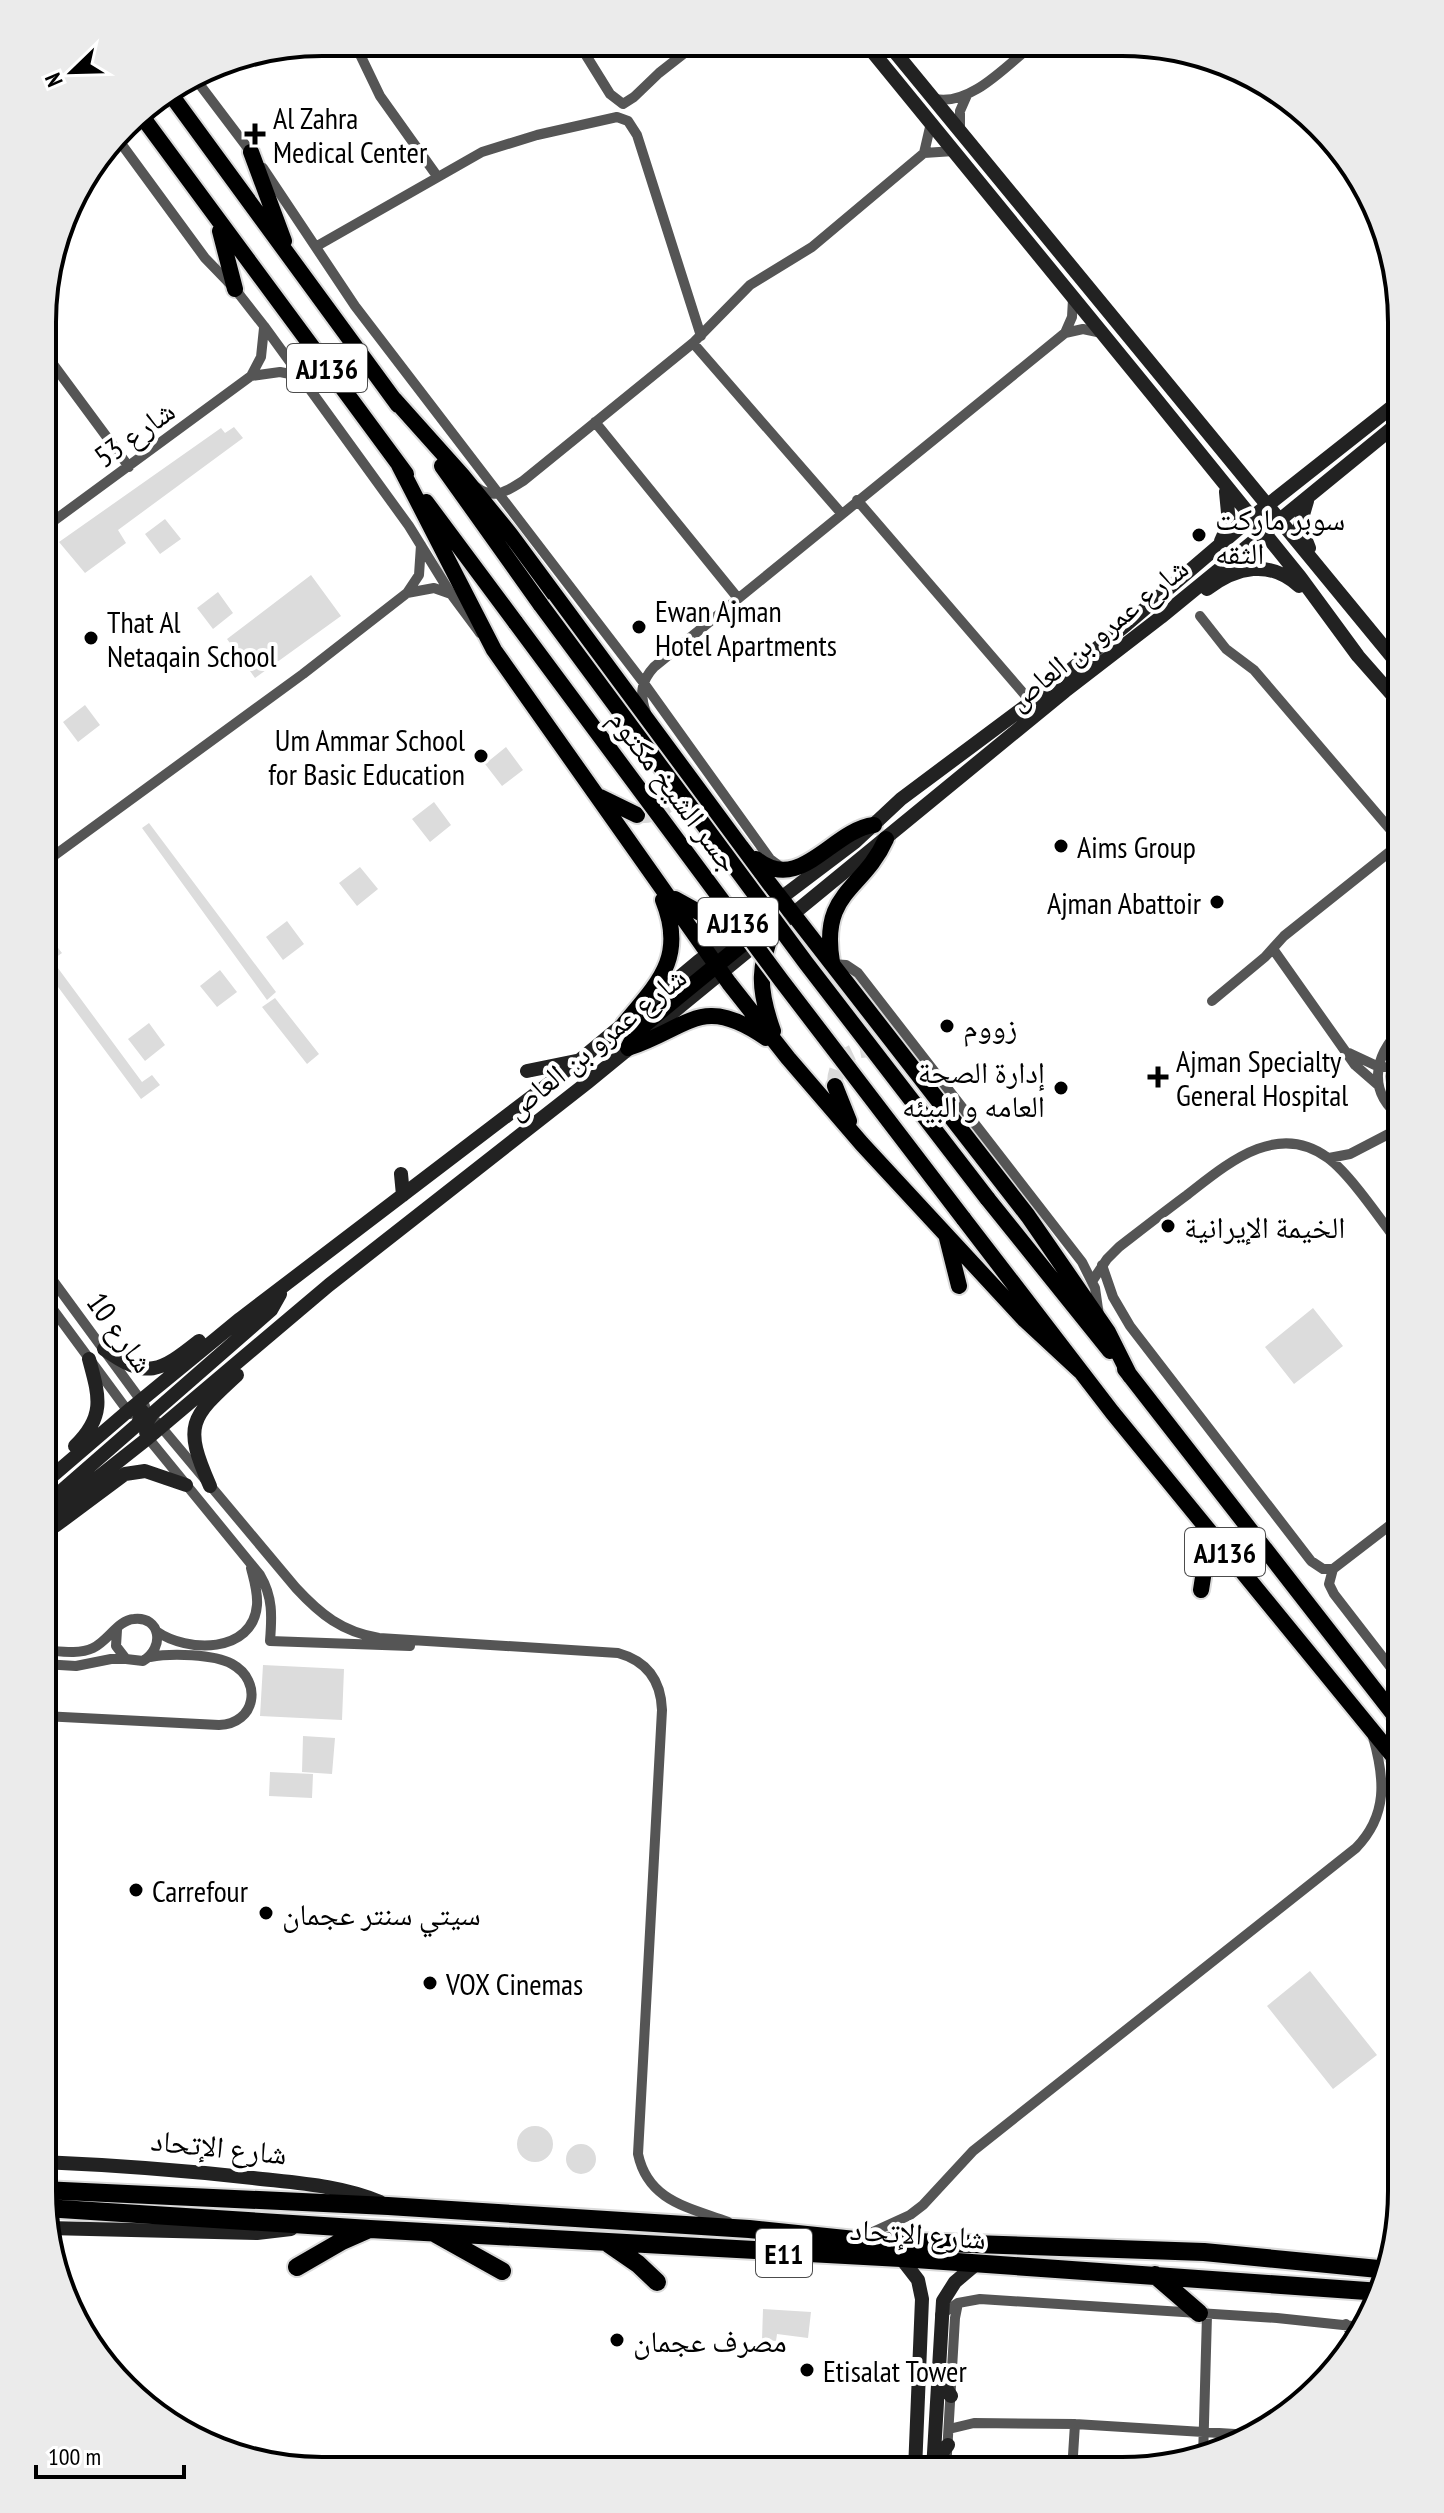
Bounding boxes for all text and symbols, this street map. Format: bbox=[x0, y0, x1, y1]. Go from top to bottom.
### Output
north arrow bbox=[32, 32, 112, 112]
text: N bbox=[38, 69, 69, 91]
place label: Al Zahra Medical Center bbox=[273, 98, 428, 171]
marker: Al Zahra Medical Center bbox=[244, 123, 266, 145]
road number: AJ136 bbox=[287, 344, 367, 392]
street label: شارع 53 bbox=[86, 391, 183, 476]
place label: سوبر ماركت الثقه bbox=[1215, 499, 1345, 572]
marker: سوبر ماركت الثقه bbox=[1190, 526, 1208, 544]
street label: شارع عمرو بن العاص bbox=[998, 548, 1196, 719]
place label: Ewan Ajman Hotel Apartments bbox=[655, 591, 837, 664]
place label: That Al Netaqain School bbox=[107, 602, 276, 675]
marker: Ewan Ajman Hotel Apartments bbox=[630, 618, 648, 636]
marker: That Al Netaqain School bbox=[82, 629, 100, 647]
street label: جسر الشيخ مكتوم bbox=[600, 700, 749, 880]
place label: Um Ammar School for Basic Education bbox=[268, 720, 465, 793]
marker: Um Ammar School for Basic Education bbox=[472, 747, 490, 765]
place label: Aims Group bbox=[1077, 827, 1196, 866]
marker: Aims Group bbox=[1052, 837, 1070, 855]
place label: Ajman Abattoir bbox=[1047, 883, 1202, 922]
marker: Ajman Abattoir bbox=[1208, 893, 1226, 911]
road number: AJ136 bbox=[698, 898, 778, 946]
street label: شارع عمرو بن العاص bbox=[496, 957, 694, 1128]
place label: زووم bbox=[963, 1007, 1017, 1047]
marker: زووم bbox=[938, 1017, 956, 1035]
place label: Ajman Specialty General Hospital bbox=[1176, 1041, 1348, 1114]
place label: إدارة الصحة العامه و البيئه bbox=[902, 1052, 1045, 1125]
marker: Ajman Specialty General Hospital bbox=[1147, 1066, 1169, 1088]
marker: إدارة الصحة العامه و البيئه bbox=[1052, 1079, 1070, 1097]
place label: الخيمة الإيرانية bbox=[1184, 1207, 1345, 1246]
marker: الخيمة الإيرانية bbox=[1159, 1217, 1177, 1235]
street label: شارع 10 bbox=[78, 1284, 163, 1381]
road number: AJ136 bbox=[1185, 1528, 1265, 1576]
place label: Carrefour bbox=[152, 1871, 249, 1910]
marker: Carrefour bbox=[127, 1881, 145, 1899]
place label: سيتي سنتر عجمان bbox=[282, 1894, 481, 1938]
marker: سيتي سنتر عجمان bbox=[257, 1904, 275, 1922]
place label: VOX Cinemas bbox=[445, 1964, 583, 2003]
marker: VOX Cinemas bbox=[421, 1974, 439, 1992]
street label: شارع الإتحاد bbox=[149, 2119, 289, 2174]
street label: شارع الإتحاد bbox=[849, 2209, 987, 2258]
road number: E11 bbox=[756, 2229, 812, 2277]
place label: مصرف عجمان bbox=[633, 2321, 787, 2360]
marker: مصرف عجمان bbox=[608, 2331, 626, 2349]
place label: Etisalat Tower bbox=[823, 2351, 967, 2390]
marker: Etisalat Tower bbox=[798, 2361, 816, 2379]
scale bar bbox=[36, 2429, 184, 2479]
text: 100 m bbox=[48, 2441, 101, 2472]

